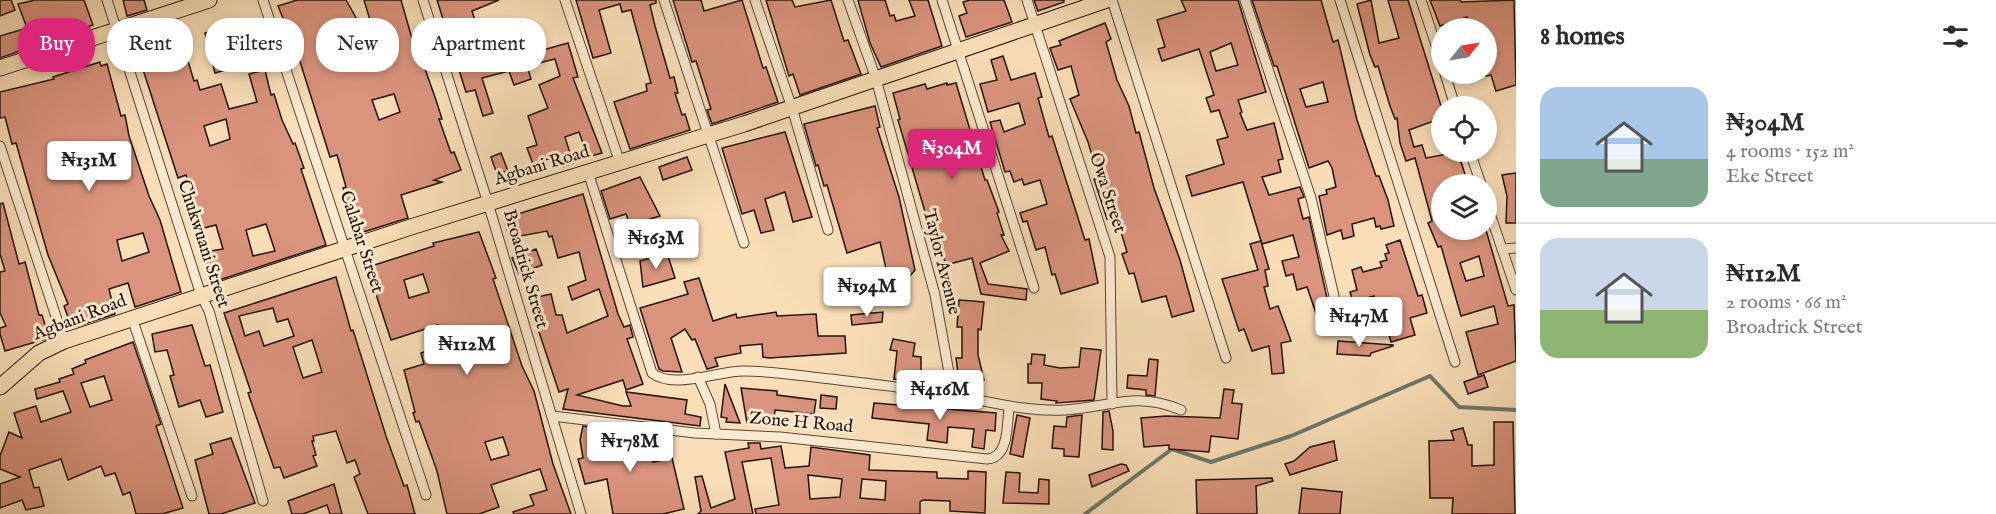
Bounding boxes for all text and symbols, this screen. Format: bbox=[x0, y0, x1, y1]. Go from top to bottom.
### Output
chip: Buy bbox=[18, 18, 95, 72]
chip: Rent bbox=[107, 18, 193, 72]
chip: Filters bbox=[205, 18, 304, 72]
chip: New bbox=[316, 18, 399, 72]
chip: Apartment bbox=[411, 18, 546, 72]
north arrow bbox=[1431, 18, 1497, 84]
map controls bbox=[1431, 18, 1497, 240]
text: 8 homes bbox=[1540, 20, 1625, 53]
icon: filters bbox=[1939, 20, 1972, 53]
button: locate bbox=[1431, 96, 1497, 162]
text: ₦304M bbox=[1726, 106, 1804, 139]
icon: home bbox=[1588, 111, 1660, 183]
pin: ₦304M bbox=[910, 129, 994, 180]
text: ₦304M bbox=[922, 136, 982, 161]
text: 4 rooms · 152 m² bbox=[1726, 139, 1854, 164]
pin: ₦131M bbox=[47, 141, 131, 192]
street label: Agbani Road bbox=[491, 141, 593, 192]
text: ₦131M bbox=[61, 148, 117, 173]
street label: Owa Street bbox=[1083, 150, 1131, 236]
text: Eke Street bbox=[1726, 164, 1814, 189]
button: layers bbox=[1431, 174, 1497, 240]
street label: Chukwuani Street bbox=[171, 177, 235, 311]
street label: Calabar Street bbox=[334, 188, 388, 296]
street label: Broadrick Street bbox=[497, 207, 553, 331]
street label: Taylor Avenue bbox=[917, 207, 965, 317]
pin: ₦163M bbox=[614, 219, 698, 270]
text: ₦163M bbox=[628, 226, 684, 251]
text: ₦112M bbox=[1726, 257, 1801, 290]
icon: home bbox=[1588, 262, 1660, 334]
pin: ₦194M bbox=[825, 267, 909, 318]
text: ₦194M bbox=[837, 274, 897, 299]
street label: Agbani Road bbox=[29, 289, 130, 347]
text: 2 rooms · 66 m² bbox=[1726, 290, 1847, 315]
pin: ₦147M bbox=[1317, 297, 1401, 348]
text: ₦147M bbox=[1329, 304, 1389, 329]
text: Broadrick Street bbox=[1726, 315, 1863, 340]
pin: ₦112M bbox=[425, 325, 509, 376]
text: ₦112M bbox=[438, 332, 496, 357]
pin: ₦416M bbox=[898, 370, 982, 421]
text: ₦416M bbox=[911, 377, 969, 402]
street label: Zone H Road bbox=[748, 407, 854, 439]
pin: ₦178M bbox=[588, 422, 672, 473]
text: ₦178M bbox=[601, 429, 659, 454]

